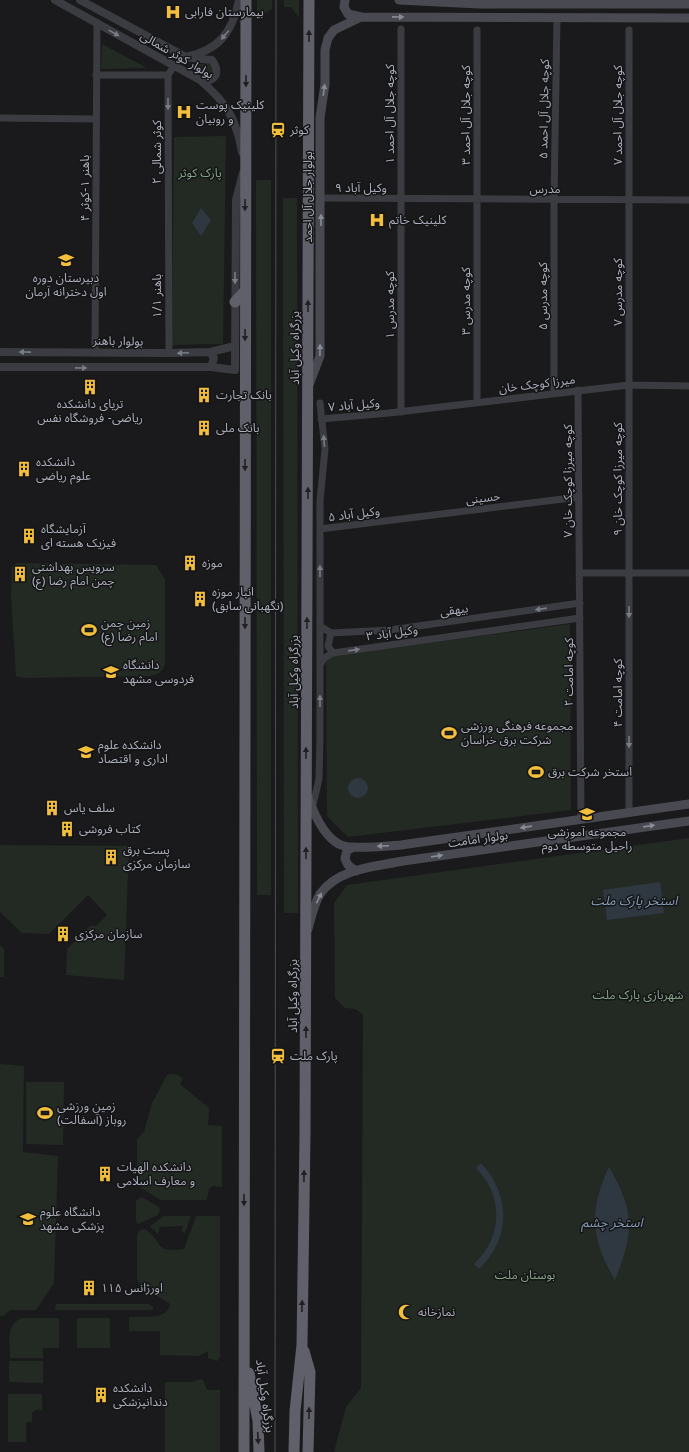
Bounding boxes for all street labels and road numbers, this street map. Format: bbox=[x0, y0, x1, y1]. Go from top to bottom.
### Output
street label: بولوار کوثر شمالی bbox=[138, 28, 216, 82]
street label: کوچه جلال آل احمد ۵ bbox=[536, 58, 553, 159]
street label: کوچه جلال آل احمد ۱ bbox=[383, 63, 398, 164]
street label: کوچه جلال آل احمد ۳ bbox=[459, 64, 474, 165]
street label: کوچه جلال آل احمد ۷ bbox=[611, 64, 626, 165]
street label: کوثر شمالی ۲ bbox=[150, 119, 164, 184]
street label: بولوار جلال آل احمد bbox=[301, 151, 315, 243]
street label: باهنر ۱-کوثر ۴ bbox=[78, 155, 92, 221]
street label: ۹ وکیل آباد bbox=[335, 181, 387, 195]
street label: مدرس bbox=[529, 182, 561, 196]
street label: کوچه مدرس ۷ bbox=[611, 257, 626, 326]
street label: کوچه مدرس ۵ bbox=[536, 261, 551, 330]
street label: کوچه مدرس ۳ bbox=[459, 266, 474, 335]
street label: کوچه مدرس ۱ bbox=[383, 270, 398, 339]
street label: باهنر ۱/۱ bbox=[150, 274, 164, 318]
street label: بزرگراه وکیل آباد bbox=[288, 311, 302, 385]
street label: بولوار باهنر bbox=[92, 334, 143, 348]
street label: میرزا کوچک خان bbox=[498, 372, 576, 397]
street label: ۷ وکیل آباد bbox=[328, 396, 380, 414]
street label: کوچه میرزا کوچک خان ۹ bbox=[611, 421, 626, 536]
street label: کوچه میرزا کوچک خان ۷ bbox=[561, 423, 576, 538]
street label: حسینی bbox=[465, 489, 501, 507]
street label: وکیل آباد ۵ bbox=[327, 504, 381, 524]
street label: بیهقی bbox=[439, 601, 469, 619]
street label: ۳ وکیل آباد bbox=[365, 622, 419, 644]
street label: بزرگراه وکیل آباد bbox=[287, 635, 301, 709]
street label: کوچه امامت ۲ bbox=[562, 637, 577, 706]
street label: کوچه امامت ۴ bbox=[611, 658, 626, 727]
street label: بولوار امامت bbox=[447, 828, 509, 850]
street label: بزرگراه وکیل آباد bbox=[286, 959, 300, 1033]
street label: بزرگراه وکیل آباد bbox=[253, 1358, 277, 1434]

